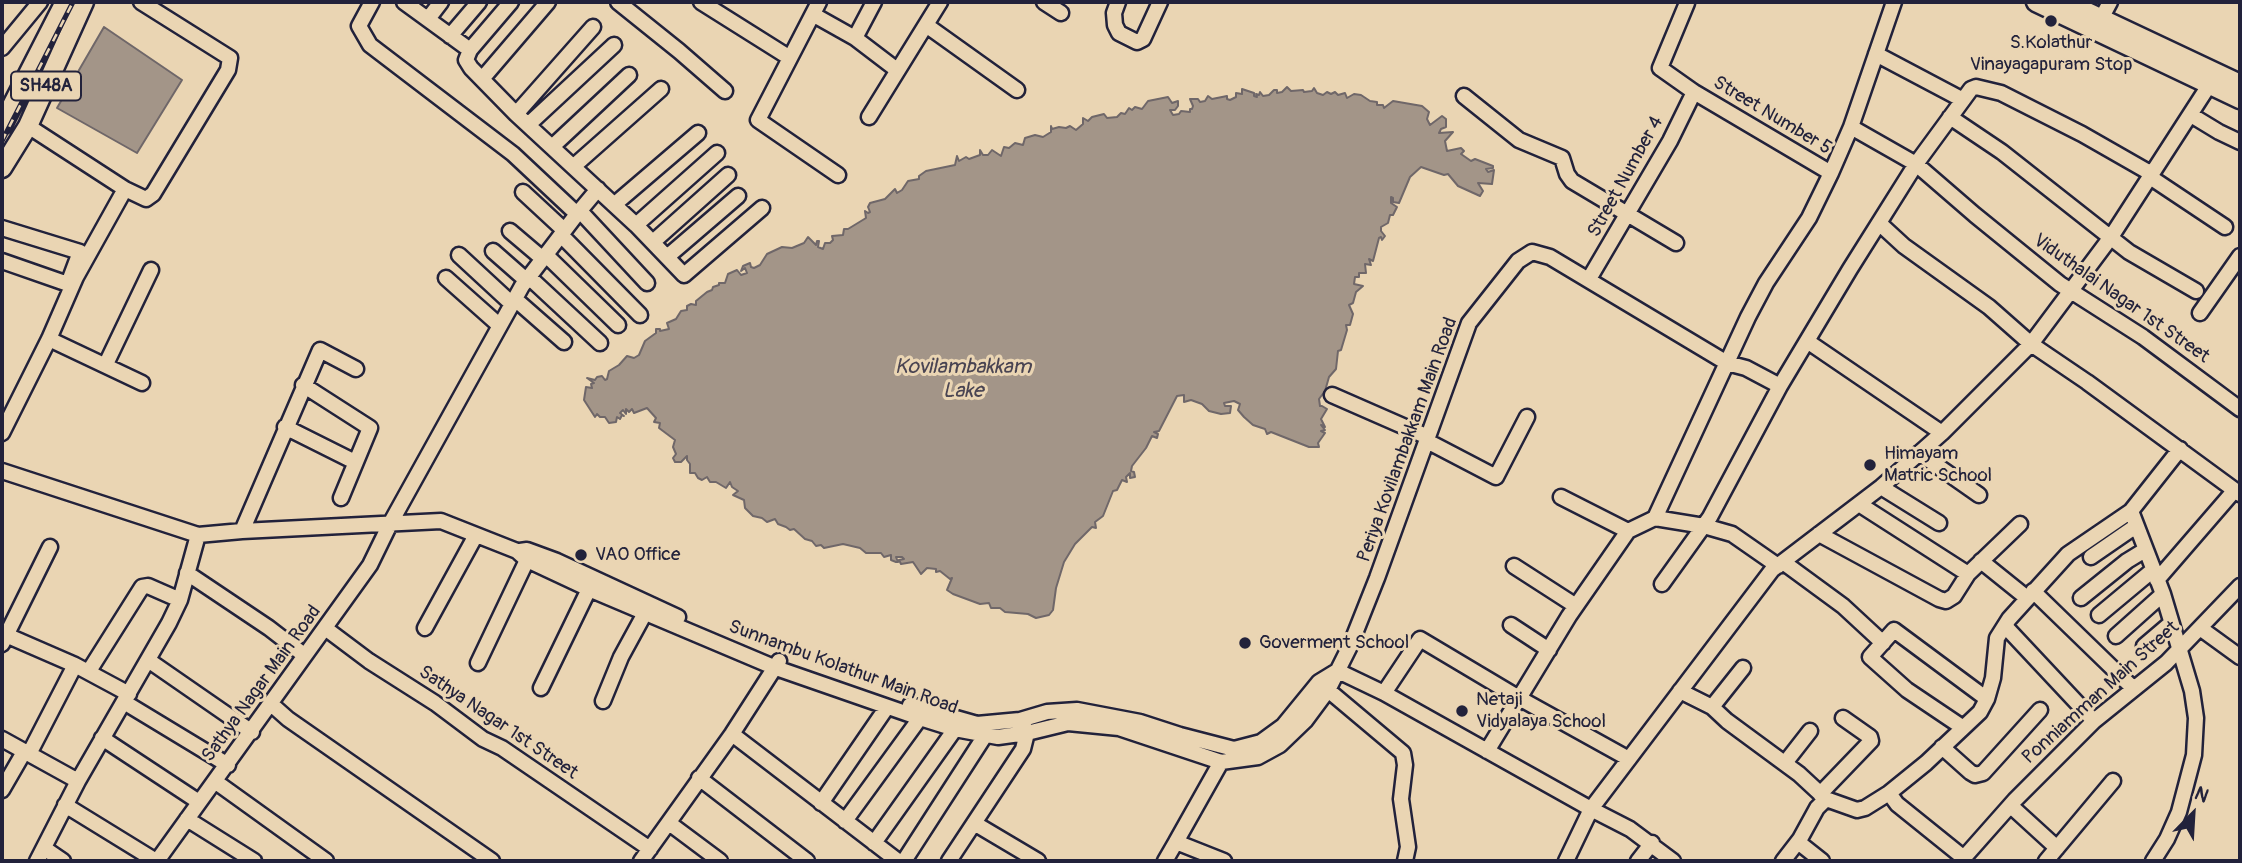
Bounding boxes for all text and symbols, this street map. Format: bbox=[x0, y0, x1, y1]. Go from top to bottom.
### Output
marker: S.Kolathur Vinayagapuram Stop bbox=[2043, 13, 2059, 29]
place label: S.Kolathur Vinayagapuram Stop bbox=[1970, 32, 2132, 76]
road number: SH48A bbox=[11, 72, 81, 100]
street label: Street Number 5 bbox=[1709, 72, 1835, 160]
street label: Street Number 4 bbox=[1583, 112, 1669, 242]
street label: Viduthalai Nagar 1st Street bbox=[2028, 229, 2214, 369]
street label: Periya Kovilambakkam Main Road bbox=[1353, 315, 1463, 565]
water label: Kovilambakkam Lake bbox=[895, 355, 1031, 405]
place label: Himayam Matric School bbox=[1884, 443, 1992, 487]
marker: Himayam Matric School bbox=[1862, 457, 1878, 473]
place label: VAO Office bbox=[595, 544, 680, 566]
marker: VAO Office bbox=[573, 547, 589, 563]
street label: Sathya Nagar Main Road bbox=[198, 601, 326, 767]
street label: Sunnambu Kolathur Main Road bbox=[725, 616, 961, 720]
street label: Ponniamman Main Street bbox=[2018, 617, 2184, 769]
place label: Goverment School bbox=[1259, 632, 1409, 654]
marker: Goverment School bbox=[1237, 635, 1253, 651]
street label: Sathya Nagar 1st Street bbox=[414, 661, 582, 785]
place label: Netaji Vidyalaya School bbox=[1476, 689, 1606, 733]
marker: Netaji Vidyalaya School bbox=[1454, 703, 1470, 719]
north arrow bbox=[2158, 779, 2228, 849]
text: N bbox=[2191, 781, 2212, 808]

